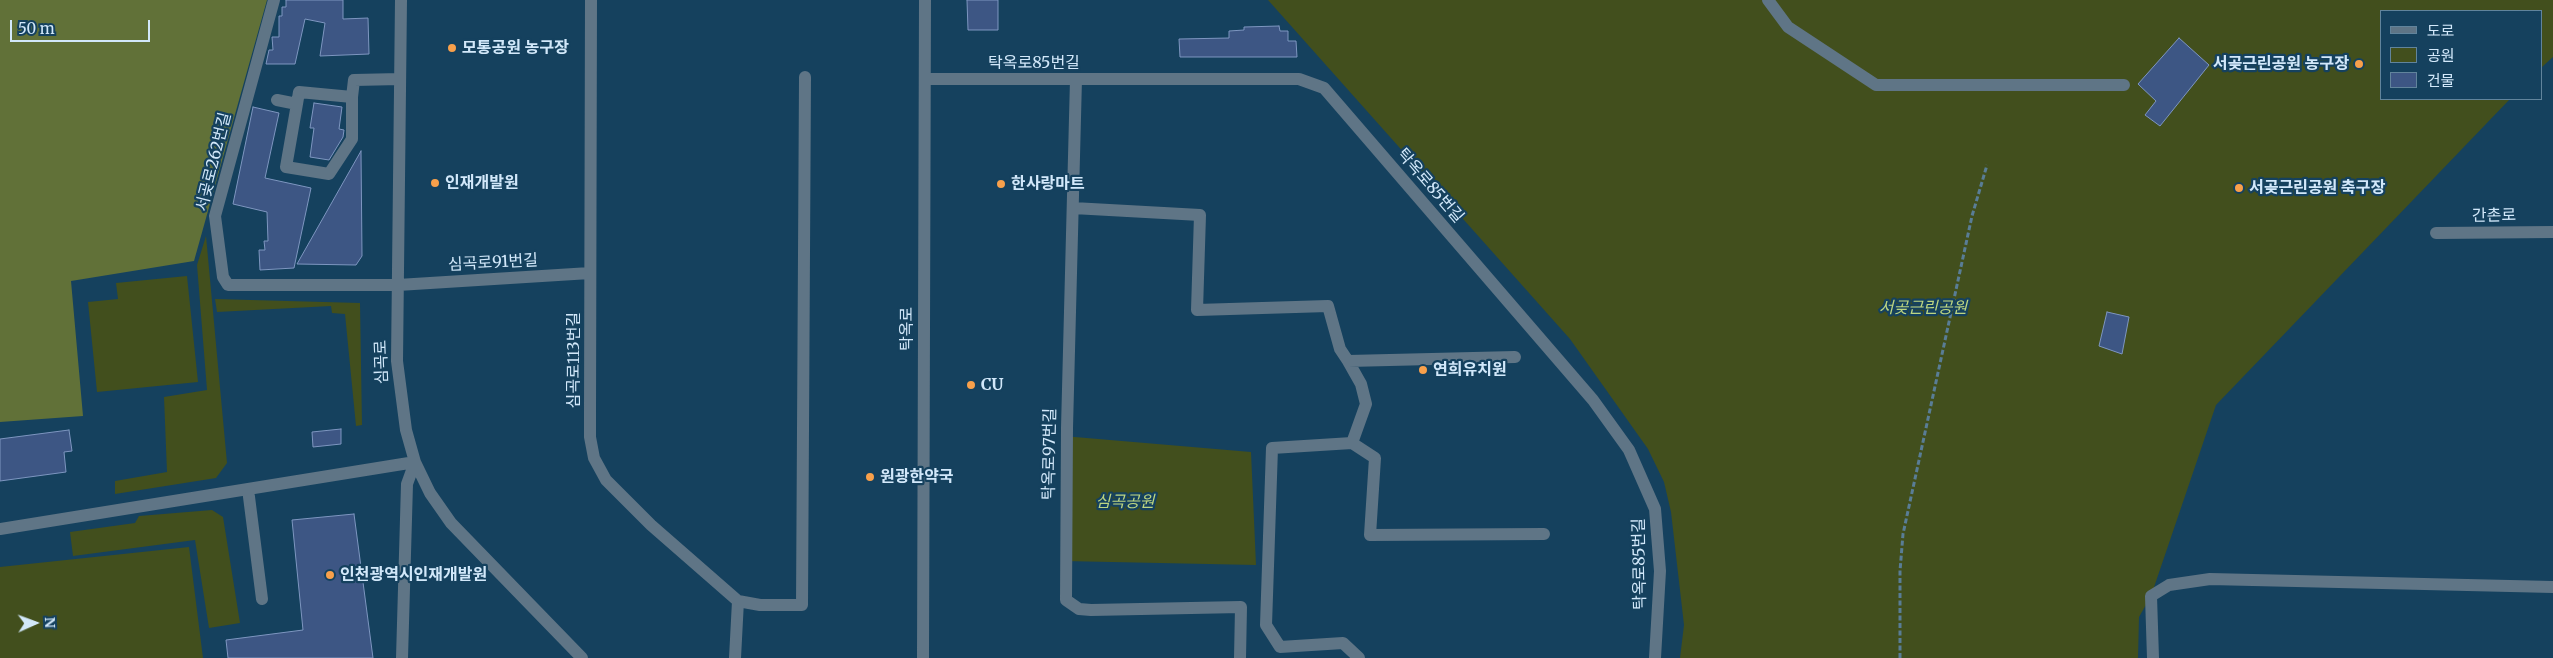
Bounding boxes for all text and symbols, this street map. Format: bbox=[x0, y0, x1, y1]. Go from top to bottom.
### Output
scale bar bbox=[12, 10, 152, 42]
legend bbox=[2380, 10, 2543, 100]
text: 50 m bbox=[18, 19, 55, 38]
text: 도로 bbox=[2427, 21, 2455, 40]
place label: 모통공원 농구장 bbox=[462, 38, 569, 58]
marker: 모통공원 농구장 bbox=[446, 42, 458, 54]
text: 공원 bbox=[2427, 46, 2455, 65]
street label: 탁옥로85번길 bbox=[988, 53, 1080, 73]
place label: 서곶근린공원 농구장 bbox=[2213, 54, 2349, 74]
marker: 서곶근린공원 농구장 bbox=[2353, 58, 2365, 70]
text: 건물 bbox=[2427, 71, 2455, 90]
street label: 서곶로262번길 bbox=[192, 111, 236, 213]
street label: 탁옥로85번길 bbox=[1393, 145, 1467, 227]
place label: 인재개발원 bbox=[445, 173, 519, 193]
place label: 한사랑마트 bbox=[1011, 174, 1085, 194]
marker: 인재개발원 bbox=[429, 177, 441, 189]
marker: 한사랑마트 bbox=[995, 178, 1007, 190]
place label: 서곶근린공원 축구장 bbox=[2249, 178, 2385, 198]
marker: 서곶근린공원 축구장 bbox=[2233, 182, 2245, 194]
street label: 간촌로 bbox=[2472, 206, 2516, 226]
street label: 심곡로91번길 bbox=[448, 251, 538, 275]
park label: 서곶근린공원 bbox=[1879, 298, 1967, 318]
street label: 탁옥로 bbox=[897, 307, 917, 351]
street label: 심곡로113번길 bbox=[564, 312, 584, 408]
street label: 심곡로 bbox=[372, 340, 392, 384]
place label: 연희유치원 bbox=[1433, 360, 1507, 380]
marker: 연희유치원 bbox=[1417, 364, 1429, 376]
place label: CU bbox=[981, 375, 1003, 395]
marker: CU bbox=[965, 379, 977, 391]
street label: 탁옥로97번길 bbox=[1040, 408, 1060, 500]
place label: 원광한약국 bbox=[880, 467, 954, 487]
marker: 원광한약국 bbox=[864, 471, 876, 483]
park label: 심곡공원 bbox=[1096, 492, 1154, 512]
street label: 탁옥로85번길 bbox=[1630, 518, 1650, 610]
place label: 인천광역시인재개발원 bbox=[340, 565, 487, 585]
marker: 인천광역시인재개발원 bbox=[324, 569, 336, 581]
north arrow bbox=[10, 598, 60, 648]
text: N bbox=[41, 617, 59, 628]

